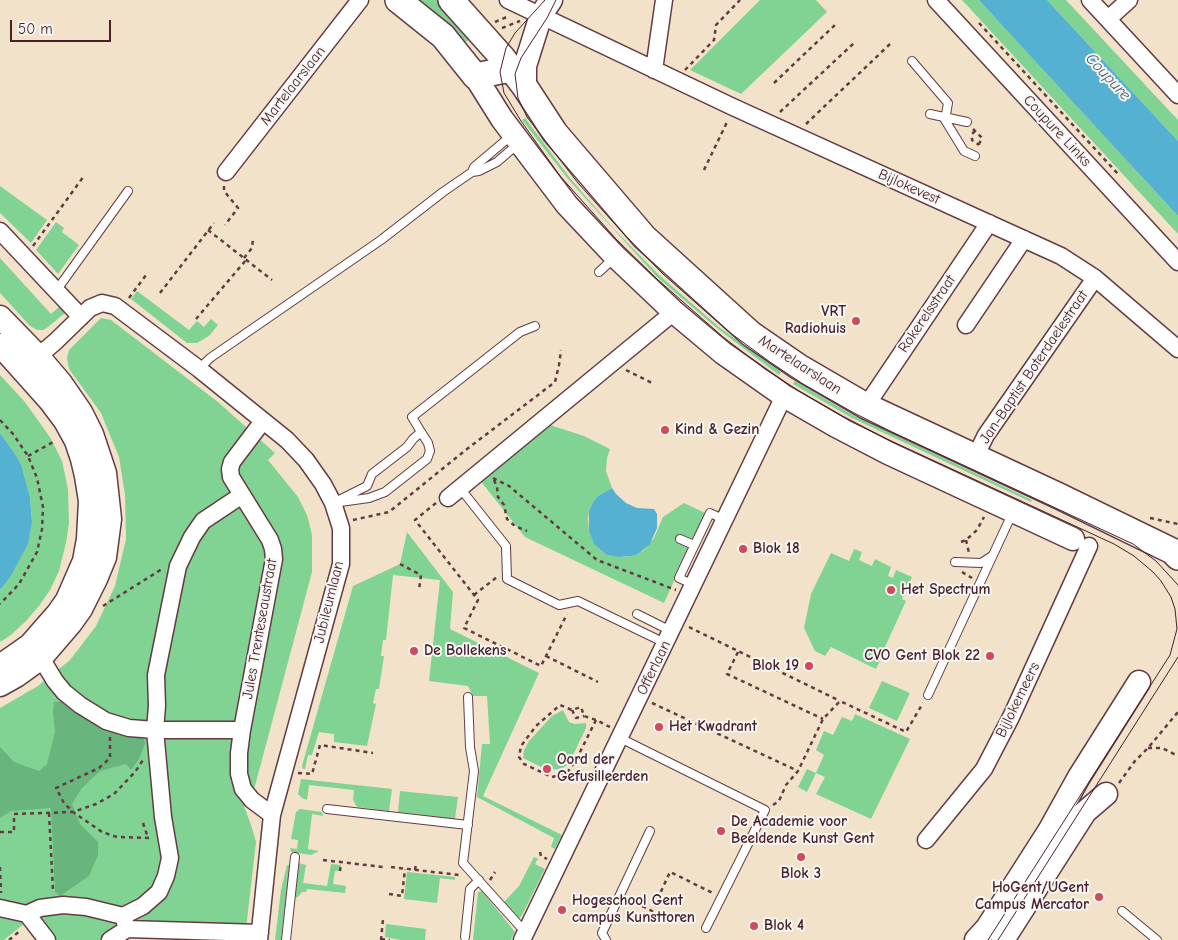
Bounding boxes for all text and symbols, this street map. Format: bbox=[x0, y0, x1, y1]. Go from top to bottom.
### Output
scale bar bbox=[12, 10, 114, 42]
text: 50 m bbox=[18, 20, 53, 38]
street label: Martelaarslaan bbox=[256, 43, 330, 129]
water label: Coupure bbox=[1081, 49, 1135, 105]
street label: Coupure Links bbox=[1019, 91, 1095, 171]
street label: Bijlokevest bbox=[875, 165, 943, 209]
street label: Rokerelsstraat bbox=[894, 272, 960, 356]
street label: Jan-Baptist Boterdaelestraat bbox=[976, 287, 1092, 447]
place label: VRT Radiohuis bbox=[785, 303, 846, 338]
marker: VRT Radiohuis bbox=[850, 315, 862, 327]
street label: Martelaarslaan bbox=[755, 331, 845, 399]
place label: Kind & Gezin bbox=[675, 421, 759, 439]
marker: Kind & Gezin bbox=[659, 424, 671, 436]
place label: Blok 18 bbox=[753, 540, 800, 558]
marker: Blok 18 bbox=[737, 543, 749, 555]
street label: Jules Trenteseaustraat bbox=[239, 557, 281, 701]
street label: Jubileumlaan bbox=[310, 559, 348, 645]
place label: Het Spectrum bbox=[901, 581, 990, 599]
marker: Het Spectrum bbox=[885, 584, 897, 596]
street label: Offerlaan bbox=[633, 638, 675, 698]
place label: De Bollekens bbox=[424, 642, 506, 660]
marker: De Bollekens bbox=[408, 645, 420, 657]
place label: CVO Gent Blok 22 bbox=[864, 647, 980, 665]
marker: CVO Gent Blok 22 bbox=[984, 650, 996, 662]
place label: Blok 19 bbox=[752, 657, 799, 675]
street label: Bijlokemeers bbox=[992, 659, 1044, 741]
marker: Blok 19 bbox=[803, 660, 815, 672]
place label: Het Kwadrant bbox=[669, 718, 757, 736]
marker: Het Kwadrant bbox=[653, 721, 665, 733]
place label: Oord der Gefusilleerden bbox=[557, 751, 648, 786]
marker: Oord der Gefusilleerden bbox=[541, 763, 553, 775]
place label: De Academie voor Beeldende Kunst Gent bbox=[731, 813, 874, 848]
marker: De Academie voor Beeldende Kunst Gent bbox=[715, 825, 727, 837]
marker: Blok 3 bbox=[795, 851, 807, 863]
place label: Blok 3 bbox=[781, 865, 821, 883]
place label: HoGent/UGent Campus Mercator bbox=[975, 879, 1089, 914]
marker: HoGent/UGent Campus Mercator bbox=[1093, 891, 1105, 903]
place label: Hogeschool Gent campus Kunsttoren bbox=[572, 892, 695, 927]
marker: Hogeschool Gent campus Kunsttoren bbox=[556, 904, 568, 916]
place label: Blok 4 bbox=[764, 917, 804, 935]
marker: Blok 4 bbox=[748, 920, 760, 932]

